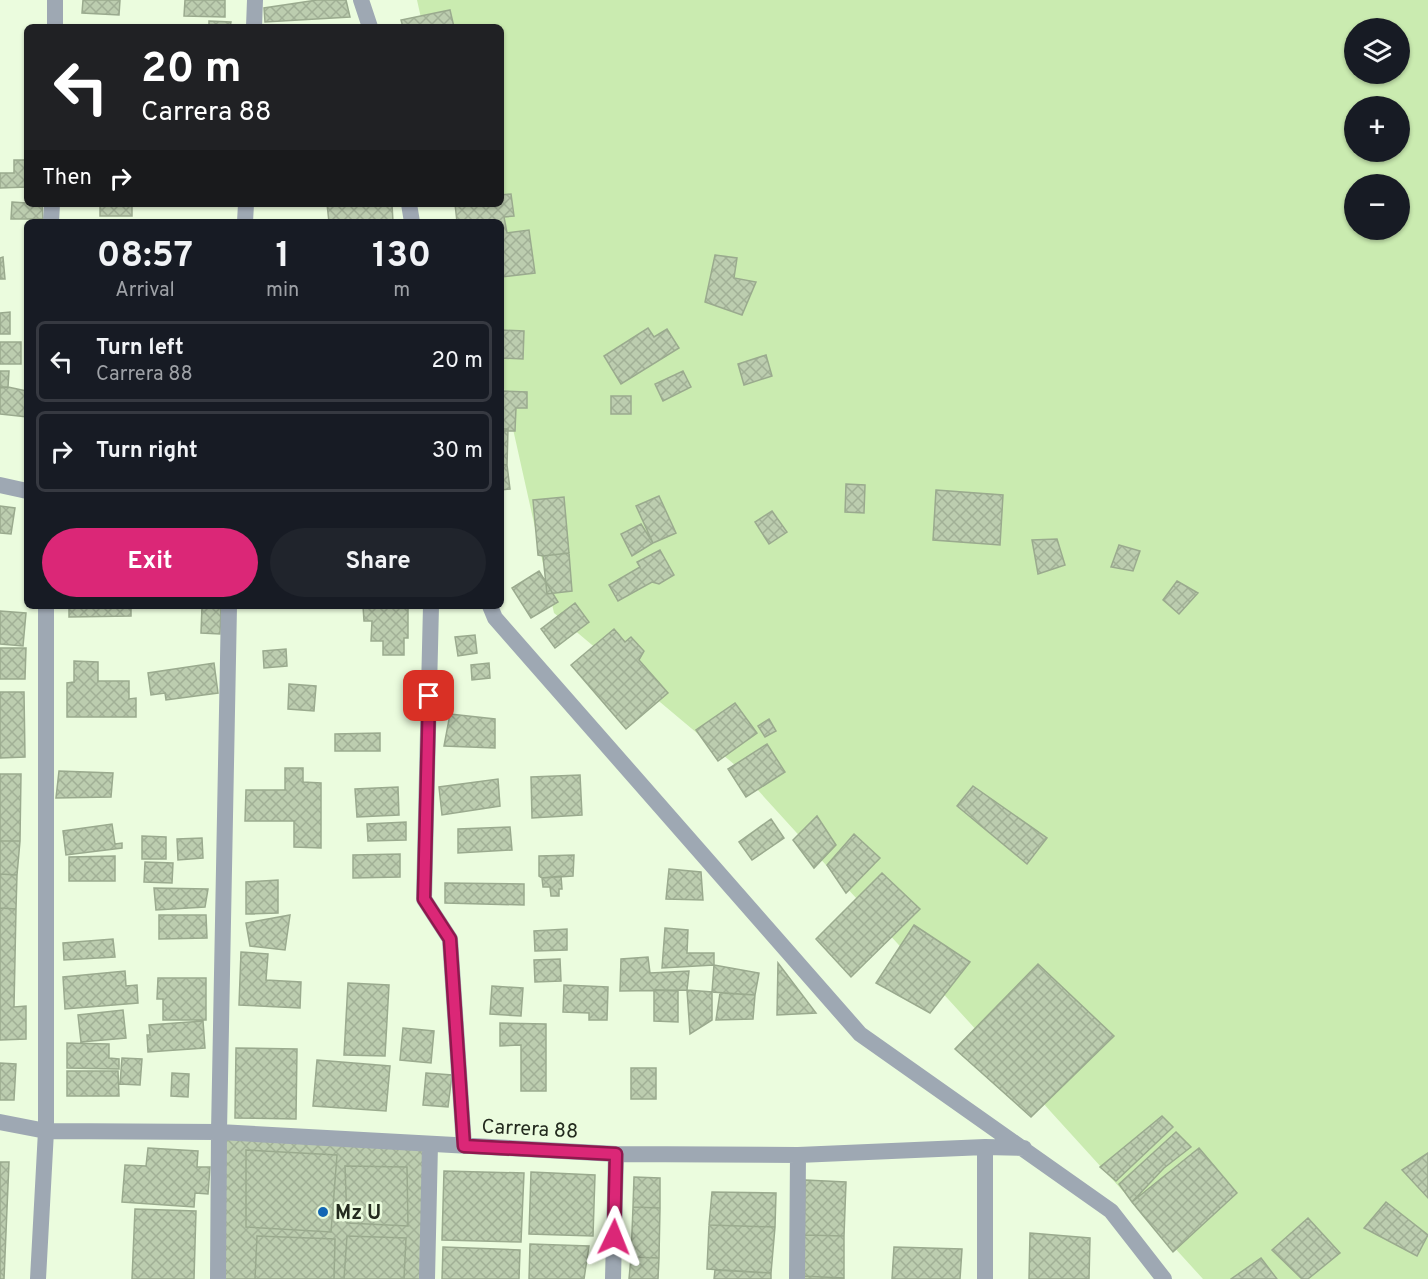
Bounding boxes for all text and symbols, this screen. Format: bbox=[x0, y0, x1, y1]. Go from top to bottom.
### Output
map controls bbox=[1344, 18, 1410, 240]
button: layers bbox=[1344, 18, 1410, 84]
text: 20 m bbox=[141, 44, 242, 97]
icon: left bbox=[42, 48, 120, 126]
text: Carrera 88 bbox=[141, 96, 272, 130]
button: + bbox=[1344, 96, 1410, 162]
icon: right bbox=[104, 162, 137, 195]
text: Then bbox=[42, 165, 92, 192]
button: − bbox=[1344, 174, 1410, 240]
text: 08:57 bbox=[97, 234, 193, 280]
text: 1 bbox=[275, 234, 290, 280]
text: 130 bbox=[372, 234, 431, 280]
text: Arrival bbox=[115, 278, 175, 304]
text: min bbox=[266, 278, 299, 304]
text: m bbox=[393, 278, 410, 304]
text: Turn left bbox=[96, 335, 184, 362]
icon: left bbox=[45, 345, 78, 378]
text: 20 m bbox=[432, 348, 483, 375]
text: Carrera 88 bbox=[96, 362, 193, 388]
icon: right bbox=[45, 435, 78, 468]
text: Turn right bbox=[96, 438, 198, 465]
text: 30 m bbox=[432, 438, 483, 465]
button: Exit bbox=[42, 528, 258, 597]
button: Share bbox=[270, 528, 486, 597]
pin bbox=[403, 670, 454, 721]
icon: arrive bbox=[412, 679, 445, 712]
street label: Carrera 88 bbox=[481, 1114, 579, 1146]
place label: Mz U bbox=[335, 1201, 381, 1227]
marker: Mz U bbox=[316, 1205, 330, 1219]
position arrow bbox=[582, 1205, 646, 1269]

